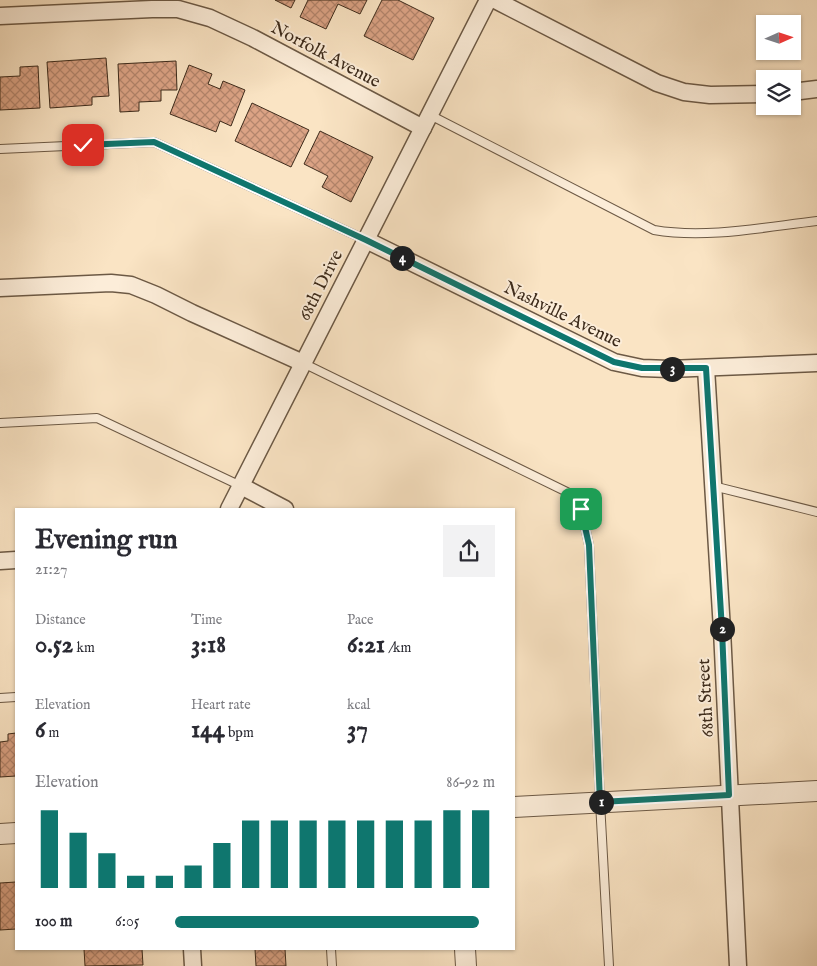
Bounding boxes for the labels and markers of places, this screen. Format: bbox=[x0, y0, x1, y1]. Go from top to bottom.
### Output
pin bbox=[62, 124, 104, 166]
pin: 4 bbox=[390, 246, 414, 270]
pin: 3 bbox=[660, 356, 684, 382]
pin bbox=[560, 488, 602, 530]
pin: 2 bbox=[710, 616, 734, 642]
pin: 1 bbox=[588, 790, 614, 814]

